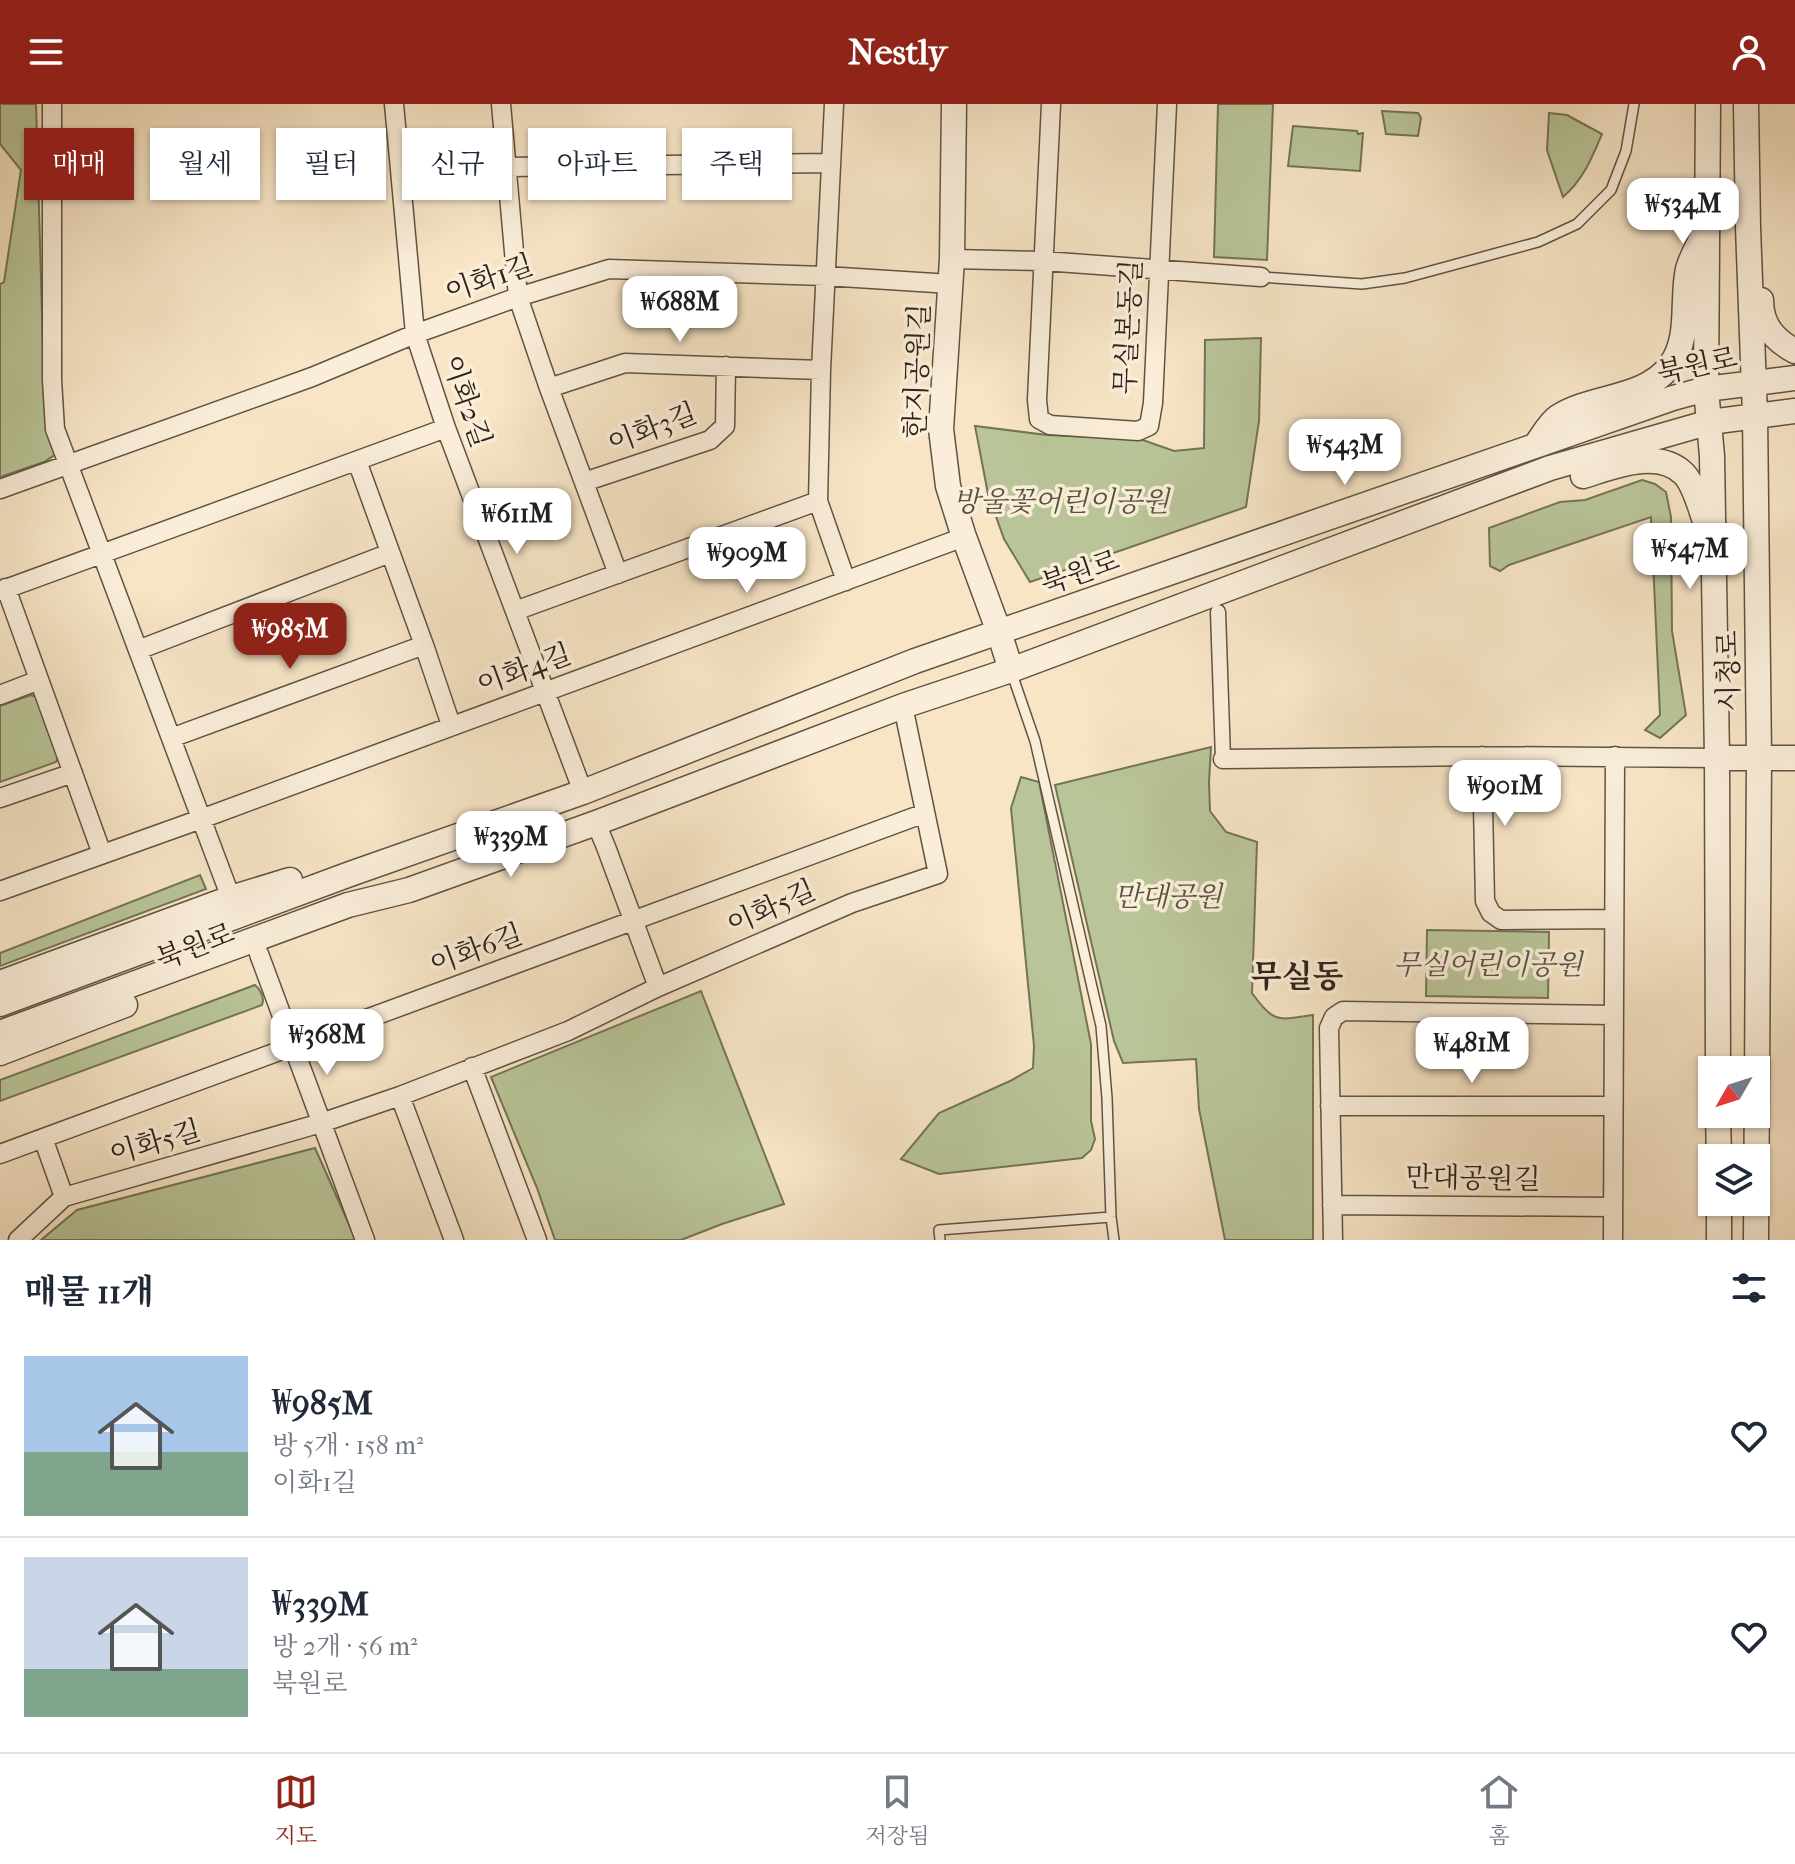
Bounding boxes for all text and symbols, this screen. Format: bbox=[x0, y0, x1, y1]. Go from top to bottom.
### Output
icon: menu bbox=[24, 30, 68, 74]
icon: person bbox=[1727, 30, 1771, 74]
text: Nestly bbox=[848, 31, 947, 73]
chip: 매매 bbox=[24, 128, 134, 200]
chip: 월세 bbox=[150, 128, 260, 200]
chip: 필터 bbox=[276, 128, 386, 200]
chip: 신규 bbox=[402, 128, 512, 200]
chip: 아파트 bbox=[528, 128, 666, 200]
chip: 주택 bbox=[682, 128, 792, 200]
pin: ₩534M bbox=[1627, 178, 1739, 246]
text: ₩534M bbox=[1645, 188, 1721, 219]
street label: 이화1길 bbox=[441, 248, 537, 308]
street label: 무실본동길 bbox=[1108, 259, 1148, 395]
pin: ₩688M bbox=[624, 276, 736, 344]
text: ₩688M bbox=[640, 286, 720, 317]
street label: 한지공원길 bbox=[898, 303, 936, 439]
street label: 북원로 bbox=[1654, 340, 1740, 390]
street label: 이화2길 bbox=[436, 350, 498, 452]
street label: 이화3길 bbox=[603, 396, 701, 460]
pin: ₩543M bbox=[1289, 419, 1401, 487]
text: ₩543M bbox=[1307, 429, 1383, 460]
park label: 방울꽃어린이공원 bbox=[953, 485, 1171, 518]
pin: ₩611M bbox=[461, 488, 573, 556]
text: ₩611M bbox=[481, 498, 553, 529]
pin: ₩547M bbox=[1634, 523, 1746, 591]
pin: ₩909M bbox=[691, 527, 803, 595]
text: ₩547M bbox=[1651, 533, 1729, 564]
text: ₩909M bbox=[707, 537, 787, 568]
street label: 북원로 bbox=[1036, 543, 1124, 601]
pin: ₩985M bbox=[234, 603, 346, 671]
text: ₩985M bbox=[251, 613, 329, 644]
street label: 시청로 bbox=[1711, 630, 1745, 712]
street label: 이화4길 bbox=[472, 637, 576, 701]
pin: ₩901M bbox=[1449, 760, 1561, 828]
text: ₩901M bbox=[1467, 770, 1543, 801]
pin: ₩339M bbox=[455, 811, 567, 879]
text: ₩339M bbox=[474, 821, 548, 852]
street label: 이화5길 bbox=[722, 873, 820, 941]
park label: 만대공원 bbox=[1114, 880, 1224, 913]
street label: 북원로 bbox=[151, 916, 239, 976]
street label: 이화6길 bbox=[425, 917, 527, 981]
park label: 무실어린이공원 bbox=[1393, 948, 1585, 981]
district label: 무실동 bbox=[1251, 958, 1343, 995]
pin: ₩368M bbox=[271, 1009, 383, 1077]
pin: ₩481M bbox=[1416, 1017, 1528, 1085]
text: ₩368M bbox=[289, 1019, 365, 1050]
text: ₩481M bbox=[1434, 1027, 1510, 1058]
north arrow bbox=[1698, 1056, 1770, 1128]
map controls bbox=[1698, 1056, 1770, 1216]
street label: 이화5길 bbox=[106, 1113, 204, 1171]
button: layers bbox=[1698, 1144, 1770, 1216]
street label: 만대공원길 bbox=[1405, 1160, 1541, 1196]
icon: filters bbox=[1727, 1266, 1771, 1310]
text: 매물 11개 bbox=[24, 1272, 154, 1312]
text: ₩985M bbox=[272, 1383, 373, 1423]
icon: home bbox=[88, 1388, 184, 1484]
icon: heart bbox=[1727, 1414, 1771, 1458]
text: 방 5개 · 158 m² bbox=[272, 1430, 423, 1461]
text: 이화1길 bbox=[272, 1467, 357, 1498]
text: ₩339M bbox=[272, 1584, 369, 1624]
icon: home bbox=[88, 1589, 184, 1685]
icon: heart bbox=[1727, 1615, 1771, 1659]
text: 방 2개 · 56 m² bbox=[272, 1631, 417, 1662]
text: 북원로 bbox=[272, 1668, 347, 1699]
tab: 지도 bbox=[274, 1770, 318, 1849]
tab: 저장됨 bbox=[866, 1770, 929, 1849]
tab: 홈 bbox=[1477, 1770, 1521, 1849]

